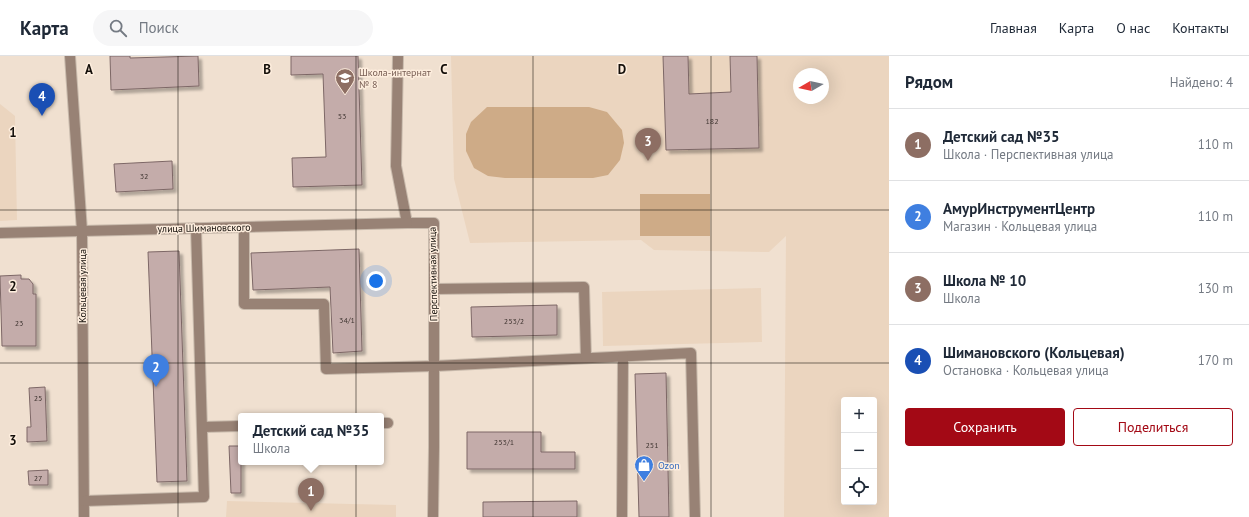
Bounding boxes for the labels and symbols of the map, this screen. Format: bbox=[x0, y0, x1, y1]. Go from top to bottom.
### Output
text: A bbox=[85, 61, 93, 78]
text: B bbox=[263, 61, 271, 78]
text: C bbox=[440, 61, 448, 78]
text: D bbox=[618, 61, 626, 78]
place label: Школа-интернат № 8 bbox=[359, 66, 431, 91]
school or university icon: Школа-интернат № 8 bbox=[334, 67, 356, 95]
north arrow bbox=[793, 68, 829, 104]
pin: 4 bbox=[29, 83, 55, 116]
house number: 53 bbox=[338, 111, 346, 121]
house number: 182 bbox=[705, 116, 719, 126]
text: 1 bbox=[9, 124, 17, 141]
pin: 3 bbox=[635, 128, 661, 161]
house number: 32 bbox=[140, 171, 148, 181]
street label: улица Шимановского bbox=[157, 221, 251, 235]
street label: Перспективная улица bbox=[426, 227, 440, 321]
street label: Кольцевая улица bbox=[76, 249, 89, 323]
your location bbox=[366, 271, 386, 291]
text: 2 bbox=[9, 278, 17, 295]
house number: 34/1 bbox=[339, 315, 355, 325]
house number: 253/2 bbox=[504, 316, 524, 326]
house number: 23 bbox=[15, 318, 23, 328]
pin: 2 bbox=[143, 354, 169, 387]
house number: 25 bbox=[34, 393, 42, 403]
text: 3 bbox=[9, 432, 17, 449]
house number: 253/1 bbox=[494, 437, 514, 447]
house number: 251 bbox=[645, 440, 659, 450]
shop icon: Ozon bbox=[633, 454, 655, 482]
place label: Ozon bbox=[658, 459, 680, 472]
house number: 27 bbox=[34, 473, 42, 483]
pin: 1 bbox=[298, 478, 324, 511]

